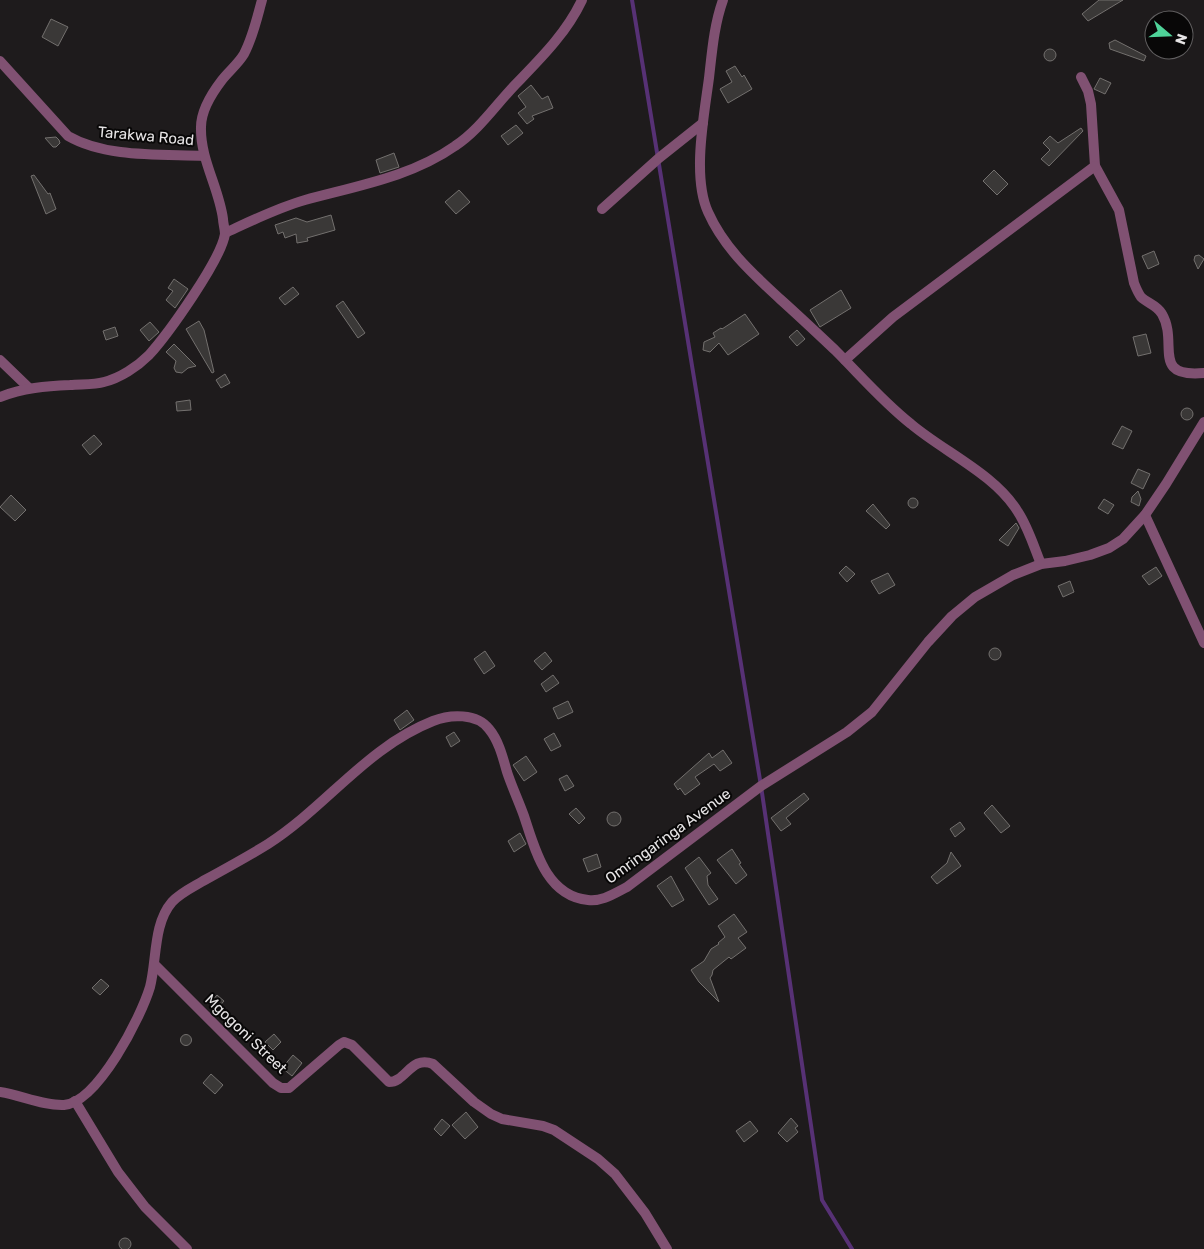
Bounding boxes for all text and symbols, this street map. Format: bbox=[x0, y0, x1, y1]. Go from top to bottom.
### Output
north arrow bbox=[1144, 10, 1194, 60]
text: N bbox=[1171, 32, 1190, 47]
street label: Tarakwa Road bbox=[97, 123, 195, 149]
street label: Omringaringa Avenue bbox=[602, 784, 734, 888]
street label: Mgogoni Street bbox=[201, 990, 291, 1078]

